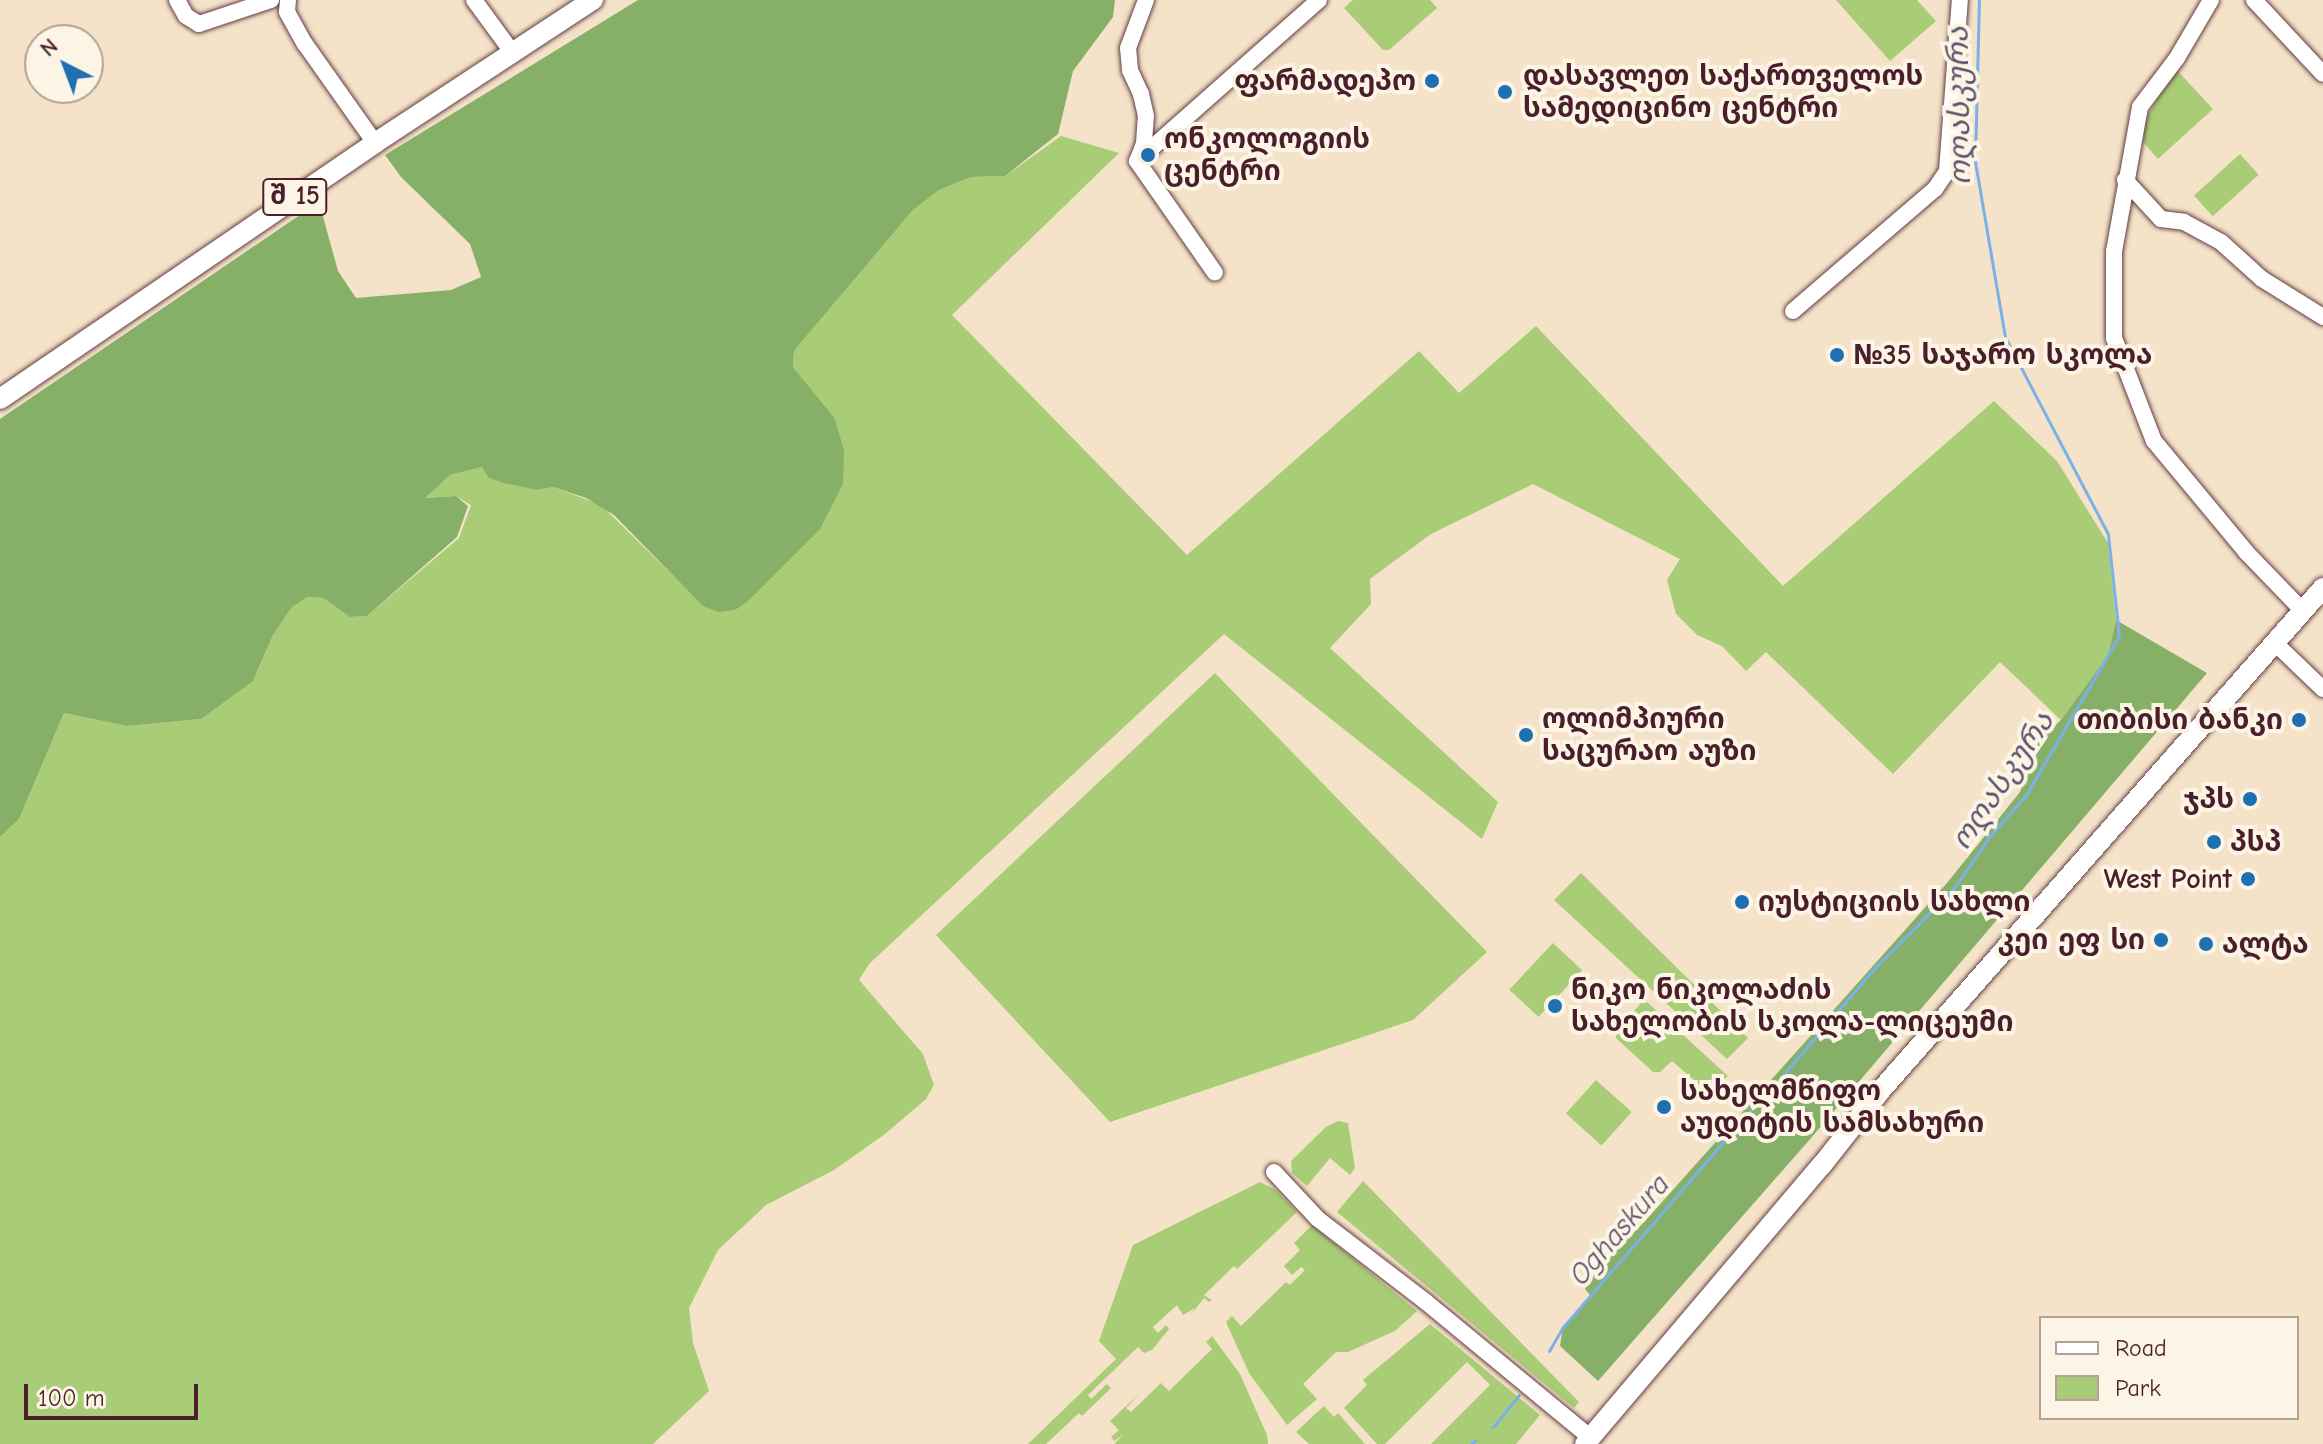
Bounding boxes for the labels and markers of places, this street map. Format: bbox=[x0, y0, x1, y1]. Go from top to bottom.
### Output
place label: დასავლეთ საქართველოს სამედიცინო ცენტრი bbox=[1523, 59, 1923, 125]
place label: ფარმადეპო bbox=[1234, 64, 1416, 98]
marker: ფარმადეპო bbox=[1423, 72, 1441, 90]
marker: დასავლეთ საქართველოს სამედიცინო ცენტრი bbox=[1494, 81, 1516, 103]
place label: ონკოლოგიის ცენტრი bbox=[1164, 122, 1370, 188]
marker: ონკოლოგიის ცენტრი bbox=[1139, 146, 1157, 164]
place label: №35 საჯარო სკოლა bbox=[1853, 338, 2152, 372]
marker: №35 საჯარო სკოლა bbox=[1828, 346, 1846, 364]
place label: ოლიმპიური საცურაო აუზი bbox=[1542, 702, 1756, 768]
place label: თიბისი ბანკი bbox=[2077, 703, 2283, 737]
marker: თიბისი ბანკი bbox=[2290, 711, 2308, 729]
marker: ოლიმპიური საცურაო აუზი bbox=[1517, 726, 1535, 744]
place label: ჯპს bbox=[2183, 782, 2234, 816]
marker: ჯპს bbox=[2241, 790, 2259, 808]
place label: პსპ bbox=[2230, 825, 2281, 859]
marker: პსპ bbox=[2205, 833, 2223, 851]
place label: West Point bbox=[2104, 862, 2232, 896]
marker: West Point bbox=[2239, 870, 2257, 888]
place label: იუსტიციის სახლი bbox=[1758, 885, 2030, 919]
marker: იუსტიციის სახლი bbox=[1733, 893, 1751, 911]
place label: კეი ეფ სი bbox=[1998, 923, 2145, 957]
place label: ალტა bbox=[2222, 927, 2309, 961]
marker: კეი ეფ სი bbox=[2152, 931, 2170, 949]
marker: ალტა bbox=[2197, 935, 2215, 953]
place label: ნიკო ნიკოლაძის სახელობის სკოლა-ლიცეუმი bbox=[1571, 973, 2013, 1039]
marker: ნიკო ნიკოლაძის სახელობის სკოლა-ლიცეუმი bbox=[1546, 997, 1564, 1015]
place label: სახელმწიფო აუდიტის სამსახური bbox=[1680, 1074, 1984, 1140]
marker: სახელმწიფო აუდიტის სამსახური bbox=[1655, 1098, 1673, 1116]

